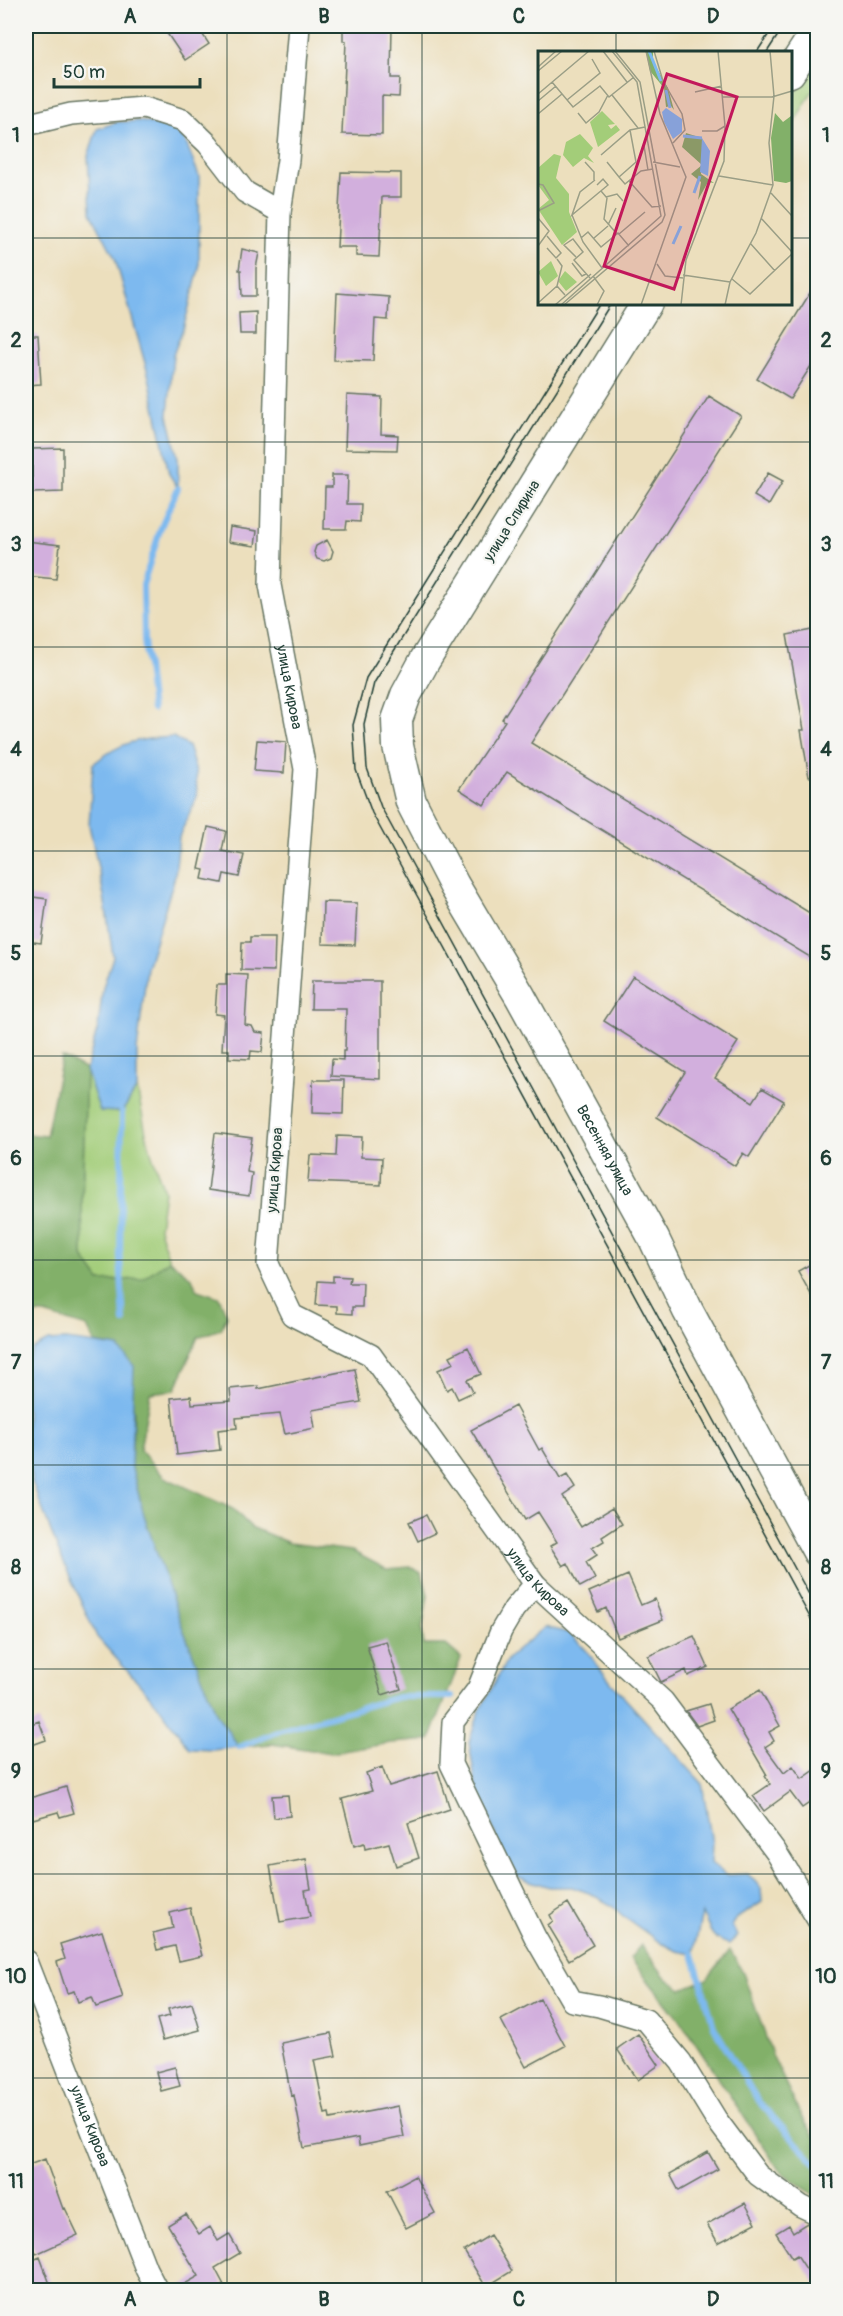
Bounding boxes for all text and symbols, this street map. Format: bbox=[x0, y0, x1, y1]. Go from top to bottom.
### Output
text: A bbox=[124, 4, 137, 29]
text: B bbox=[318, 4, 330, 29]
text: C bbox=[513, 4, 525, 29]
text: D bbox=[707, 4, 720, 29]
scale bar bbox=[54, 51, 200, 89]
inset map bbox=[538, 51, 792, 304]
text: 50 m bbox=[63, 61, 105, 84]
text: 1 bbox=[12, 123, 20, 148]
text: 1 bbox=[822, 123, 830, 148]
text: 2 bbox=[10, 328, 22, 353]
text: 2 bbox=[820, 328, 832, 353]
street label: улица Спирина bbox=[479, 477, 545, 566]
text: 3 bbox=[10, 532, 22, 557]
text: 3 bbox=[820, 532, 832, 557]
street label: улица Кирова bbox=[272, 642, 307, 731]
text: 4 bbox=[10, 737, 22, 762]
text: 4 bbox=[820, 737, 832, 762]
text: 5 bbox=[11, 941, 22, 966]
text: 5 bbox=[821, 941, 832, 966]
street label: Весенняя улица bbox=[572, 1102, 638, 1199]
street label: улица Кирова bbox=[262, 1127, 287, 1214]
text: 6 bbox=[10, 1146, 22, 1171]
text: 6 bbox=[820, 1146, 832, 1171]
text: 7 bbox=[11, 1350, 22, 1375]
text: 7 bbox=[821, 1350, 832, 1375]
street label: улица Кирова bbox=[502, 1543, 573, 1620]
text: 8 bbox=[11, 1555, 21, 1580]
text: 8 bbox=[821, 1555, 831, 1580]
text: 9 bbox=[11, 1759, 21, 1784]
text: 9 bbox=[821, 1759, 831, 1784]
text: 10 bbox=[5, 1964, 27, 1989]
text: 10 bbox=[815, 1964, 837, 1989]
street label: улица Кирова bbox=[66, 2082, 115, 2169]
text: 11 bbox=[8, 2169, 24, 2194]
text: 11 bbox=[818, 2169, 834, 2194]
text: A bbox=[124, 2287, 137, 2312]
text: B bbox=[318, 2287, 330, 2312]
text: C bbox=[513, 2287, 525, 2312]
text: D bbox=[707, 2287, 720, 2312]

